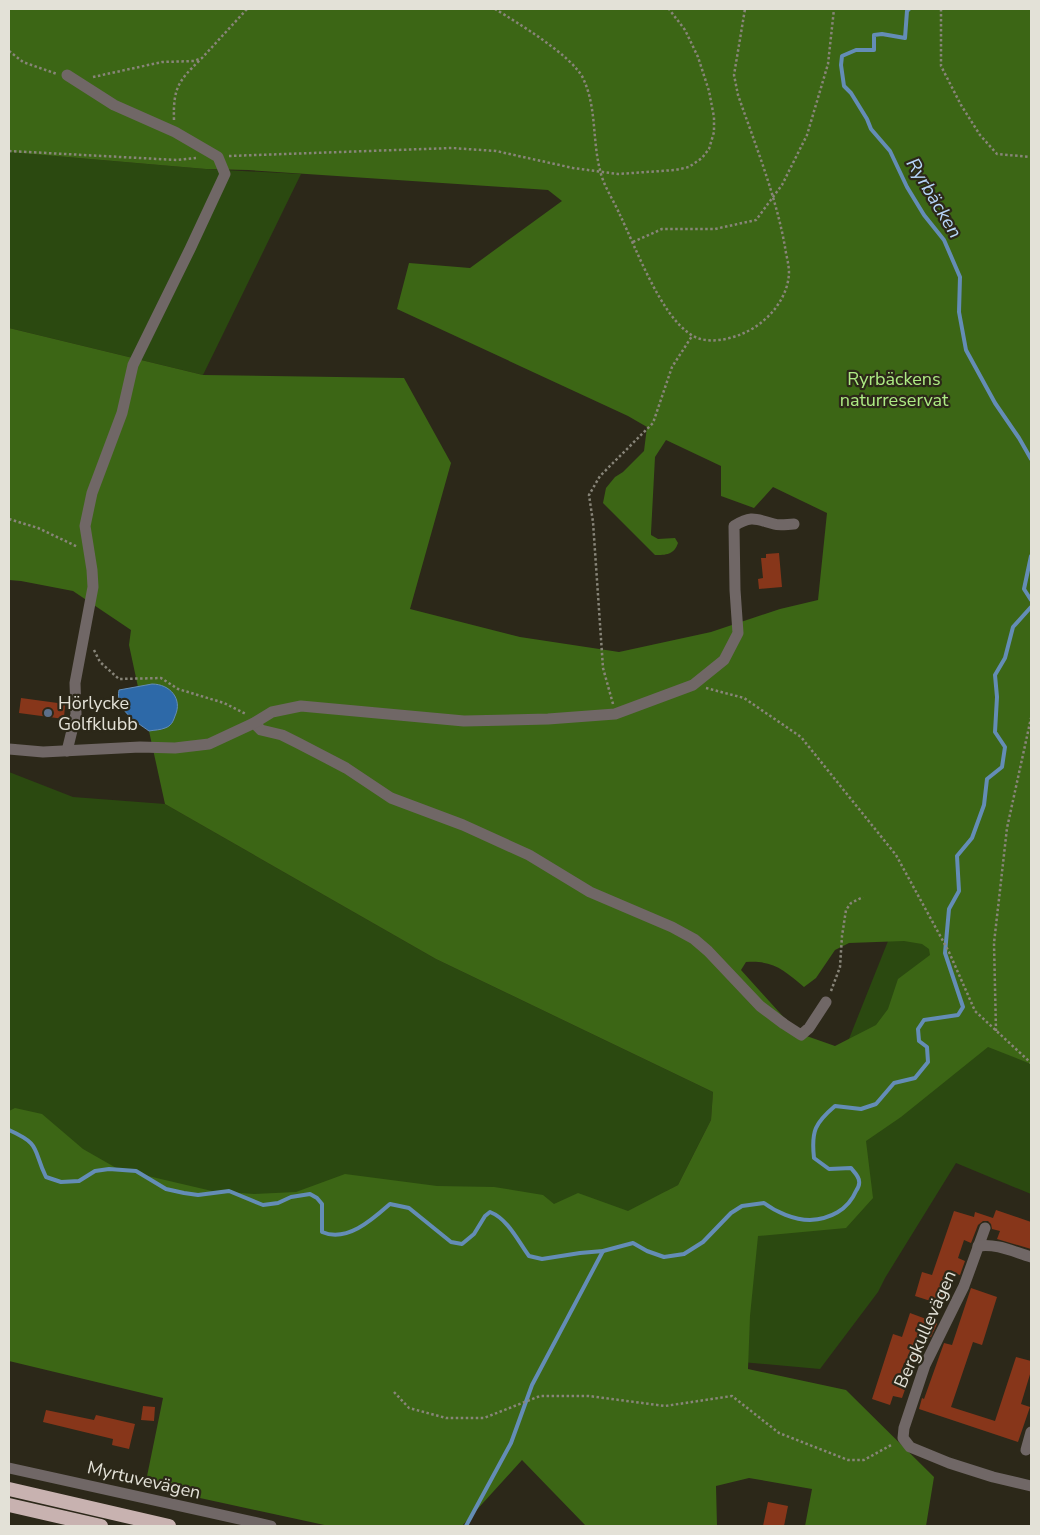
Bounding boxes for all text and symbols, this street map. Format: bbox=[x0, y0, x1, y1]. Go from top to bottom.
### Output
water label: Ryrbäcken bbox=[900, 153, 968, 243]
park label: Ryrbäckens naturreservat bbox=[840, 367, 949, 412]
place label: Hörlycke Golfklubb bbox=[58, 691, 138, 736]
marker: Hörlycke Golfklubb bbox=[42, 707, 54, 719]
street label: Bergkullevägen bbox=[888, 1266, 962, 1392]
street label: Myrtuvevägen bbox=[85, 1455, 203, 1505]

